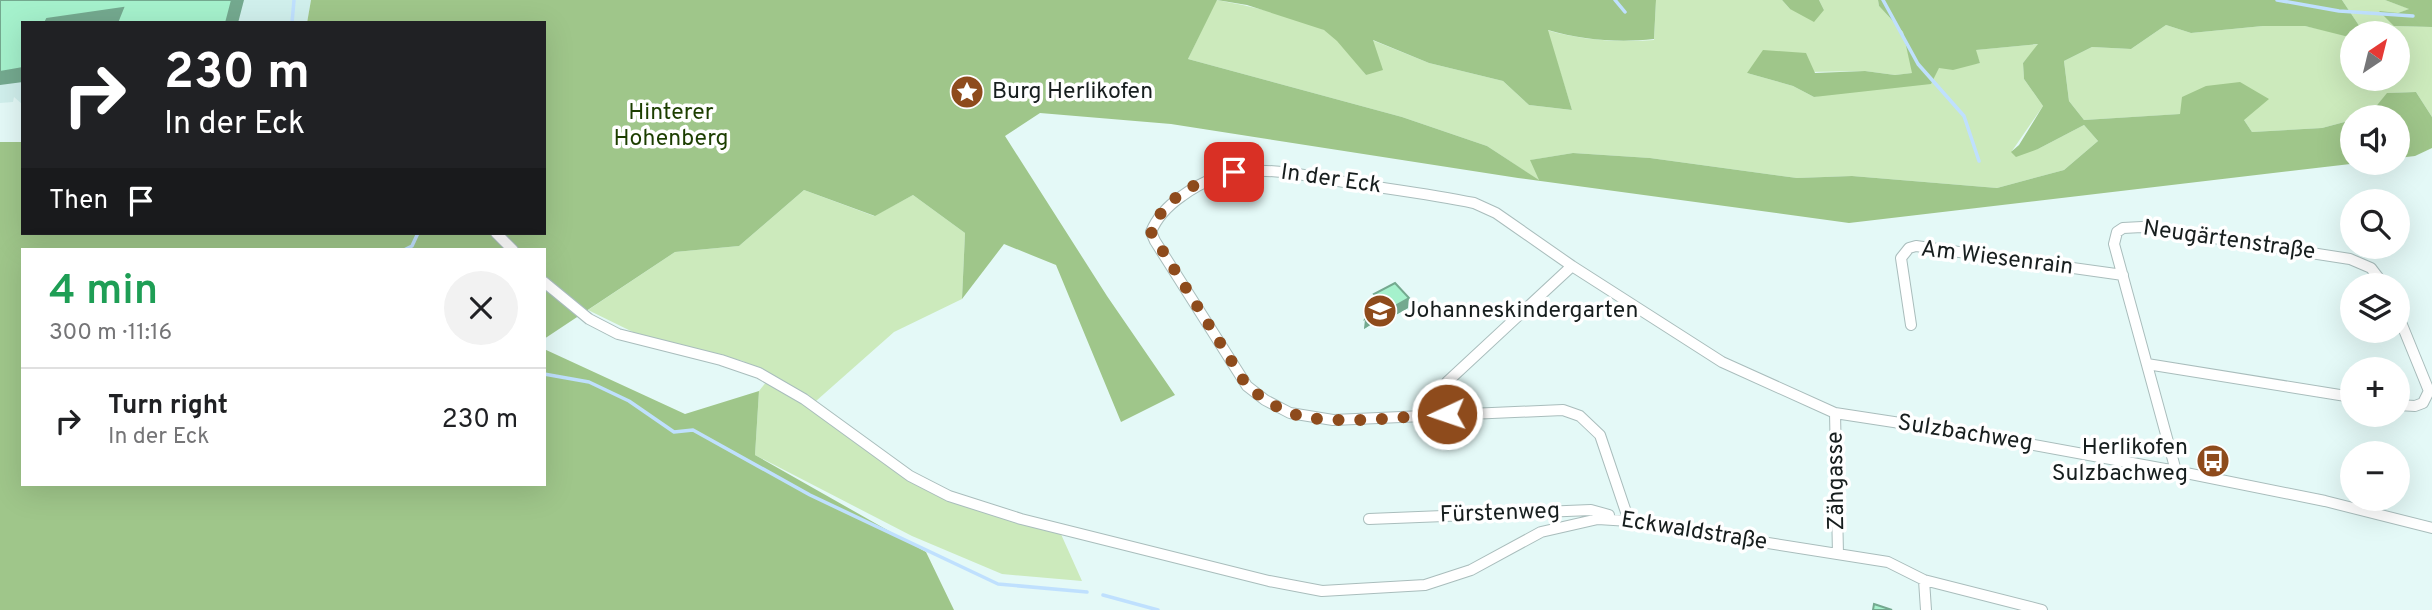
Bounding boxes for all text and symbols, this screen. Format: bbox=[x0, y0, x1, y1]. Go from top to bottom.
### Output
north arrow bbox=[2340, 21, 2410, 91]
map controls bbox=[2340, 21, 2410, 511]
text: 230 m bbox=[164, 44, 310, 106]
icon: right bbox=[49, 49, 140, 140]
place icon: Burg Herlikofen bbox=[948, 73, 986, 111]
place label: Burg Herlikofen bbox=[992, 78, 1153, 107]
park label: Hinterer Hohenberg bbox=[613, 99, 729, 154]
text: In der Eck bbox=[164, 105, 305, 145]
button: sound bbox=[2340, 105, 2410, 175]
pin bbox=[1204, 142, 1264, 202]
icon: arrive bbox=[1215, 153, 1253, 191]
street label: In der Eck bbox=[1279, 159, 1383, 201]
icon: arrive bbox=[122, 182, 160, 220]
text: Then bbox=[49, 185, 108, 218]
button: search bbox=[2340, 189, 2410, 259]
street label: Neugärtenstraße bbox=[2141, 215, 2317, 267]
street label: Am Wiesenrain bbox=[1919, 235, 2075, 283]
text: 4 min bbox=[49, 266, 158, 319]
button: close bbox=[444, 271, 518, 345]
button: layers bbox=[2340, 273, 2410, 343]
school or university icon: Johanneskindergarten bbox=[1361, 292, 1399, 330]
place label: Johanneskindergarten bbox=[1404, 297, 1638, 326]
text: 300 m · 11:16 bbox=[49, 319, 172, 348]
button: + bbox=[2340, 357, 2410, 427]
position arrow bbox=[1410, 377, 1484, 451]
text: Turn right bbox=[108, 390, 228, 423]
icon: right bbox=[49, 402, 87, 440]
text: 230 m bbox=[442, 404, 518, 437]
street label: Sulzbachweg bbox=[1895, 409, 2035, 459]
text: In der Eck bbox=[108, 423, 209, 452]
street label: Zähgasse bbox=[1822, 431, 1852, 531]
place label: Herlikofen Sulzbachweg bbox=[2052, 434, 2188, 489]
button: − bbox=[2340, 441, 2410, 511]
bus stop icon: Herlikofen Sulzbachweg bbox=[2194, 442, 2232, 480]
street label: Fürstenweg bbox=[1439, 497, 1561, 531]
street label: Eckwaldstraße bbox=[1619, 506, 1769, 558]

